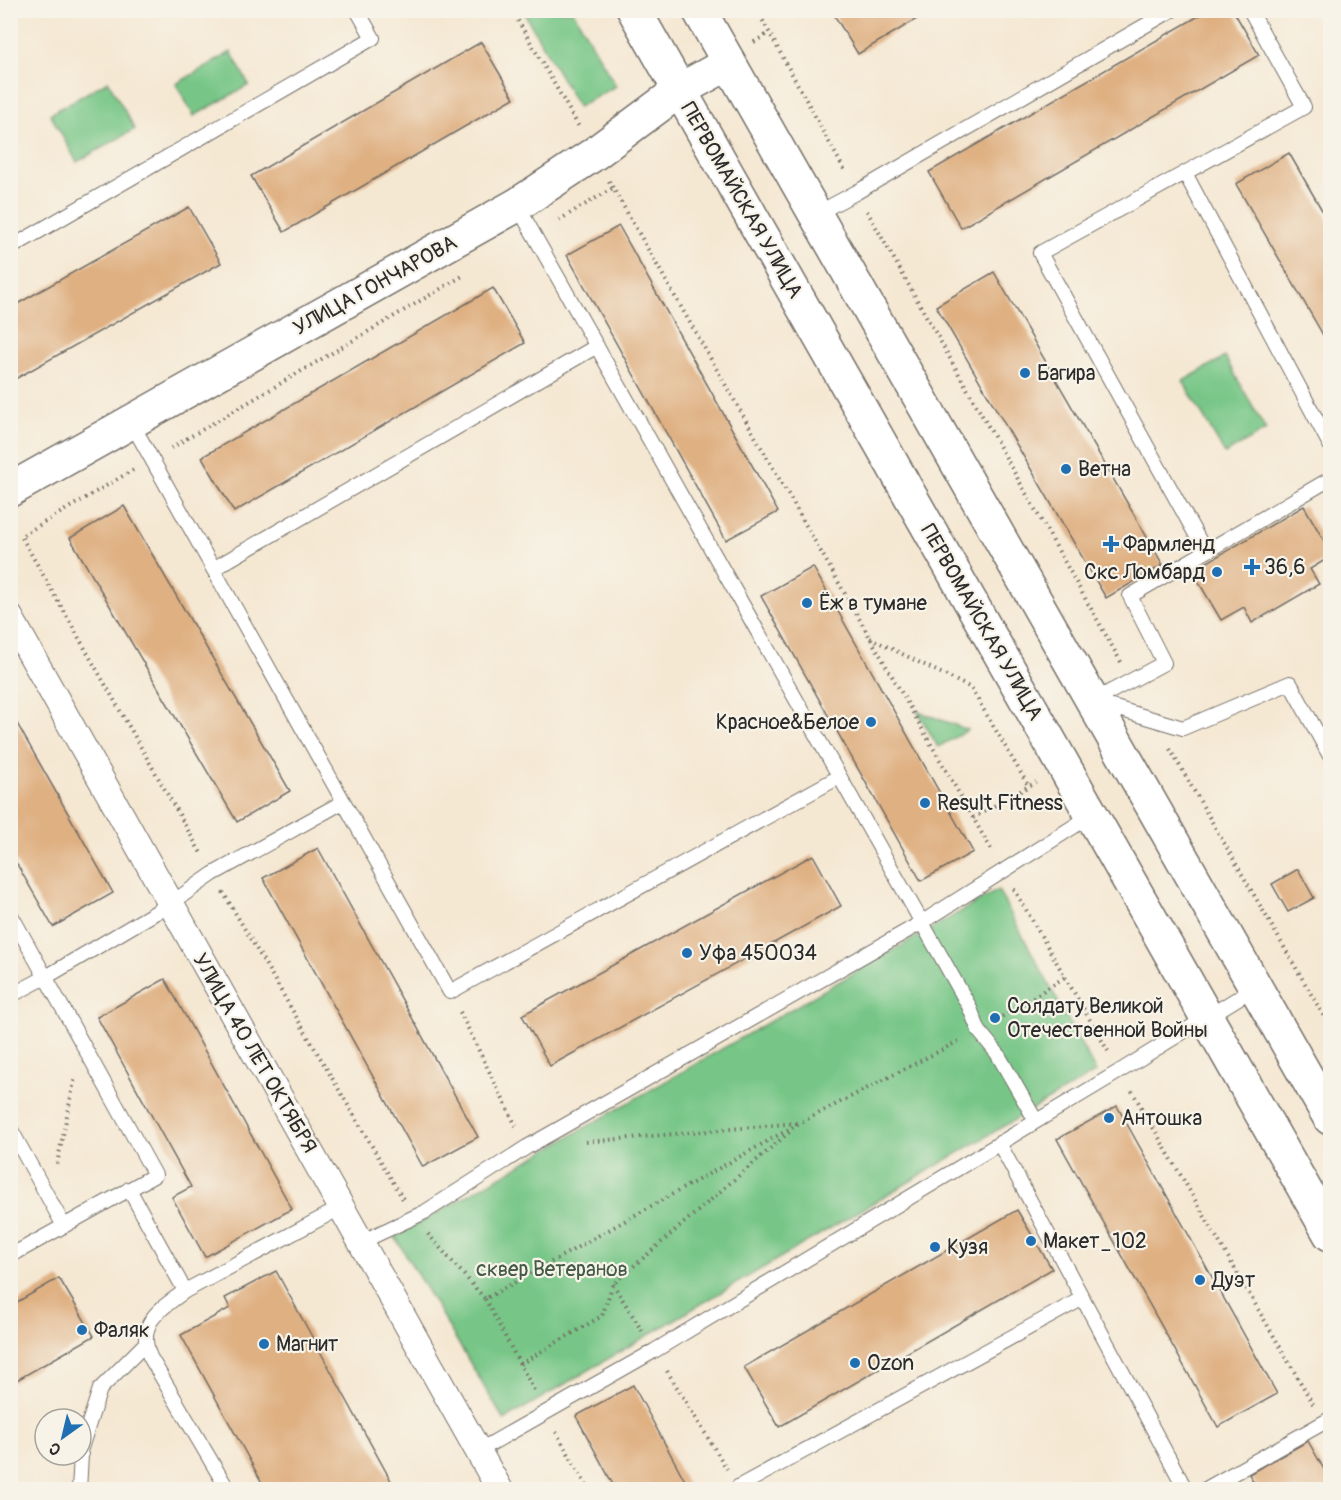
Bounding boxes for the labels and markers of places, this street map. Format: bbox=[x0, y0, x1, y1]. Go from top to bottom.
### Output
place label: Багира bbox=[1037, 360, 1096, 387]
marker: Багира bbox=[1018, 366, 1032, 380]
place label: Ветна bbox=[1078, 456, 1131, 483]
marker: Ветна bbox=[1059, 462, 1073, 476]
place label: Фармленд bbox=[1123, 531, 1215, 558]
marker: Фармленд bbox=[1104, 537, 1118, 551]
place label: 36,6 bbox=[1264, 554, 1306, 581]
place label: Скс Ломбард bbox=[1084, 559, 1205, 586]
marker: 36,6 bbox=[1245, 560, 1259, 574]
marker: Скс Ломбард bbox=[1210, 565, 1224, 579]
place label: Ёж в тумане bbox=[819, 590, 927, 617]
marker: Ёж в тумане bbox=[800, 596, 814, 610]
place label: Красное&Белое bbox=[716, 709, 860, 736]
marker: Красное&Белое bbox=[864, 715, 878, 729]
place label: Result Fitness bbox=[937, 790, 1064, 817]
marker: Result Fitness bbox=[918, 796, 932, 810]
place label: Уфа 450034 bbox=[699, 940, 817, 967]
marker: Уфа 450034 bbox=[680, 946, 694, 960]
place label: Солдату Великой Отечественной Войны bbox=[1007, 993, 1208, 1044]
marker: Солдату Великой Отечественной Войны bbox=[988, 1011, 1002, 1025]
place label: Антошка bbox=[1121, 1105, 1202, 1132]
marker: Антошка bbox=[1102, 1111, 1116, 1125]
place label: Макет_102 bbox=[1043, 1228, 1147, 1255]
place label: Кузя bbox=[947, 1234, 988, 1261]
marker: Макет_102 bbox=[1024, 1234, 1038, 1248]
marker: Кузя bbox=[928, 1240, 942, 1254]
place label: Дуэт bbox=[1211, 1267, 1256, 1294]
marker: Дуэт bbox=[1193, 1273, 1207, 1287]
place label: Фаляк bbox=[94, 1317, 150, 1344]
marker: Фаляк bbox=[75, 1323, 89, 1337]
place label: Магнит bbox=[276, 1331, 339, 1358]
marker: Магнит bbox=[257, 1337, 271, 1351]
place label: Ozon bbox=[867, 1350, 914, 1377]
marker: Ozon bbox=[848, 1356, 862, 1370]

